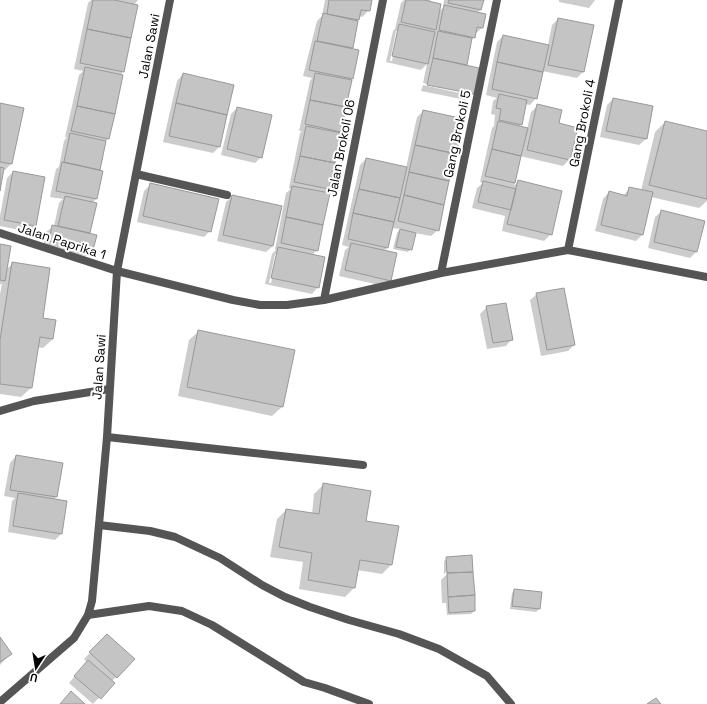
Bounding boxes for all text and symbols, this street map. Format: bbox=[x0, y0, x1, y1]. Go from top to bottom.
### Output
street label: Jalan Sawi bbox=[134, 12, 164, 80]
street label: Gang Brokoli 4 bbox=[565, 77, 599, 169]
street label: Gang Brokoli 5 bbox=[439, 88, 475, 179]
street label: Jalan Brokoli 06 bbox=[323, 98, 359, 198]
street label: Jalan Paprika 1 bbox=[16, 219, 108, 263]
street label: Jalan Sawi bbox=[88, 334, 110, 400]
north arrow bbox=[16, 648, 56, 688]
text: U bbox=[29, 670, 39, 685]

